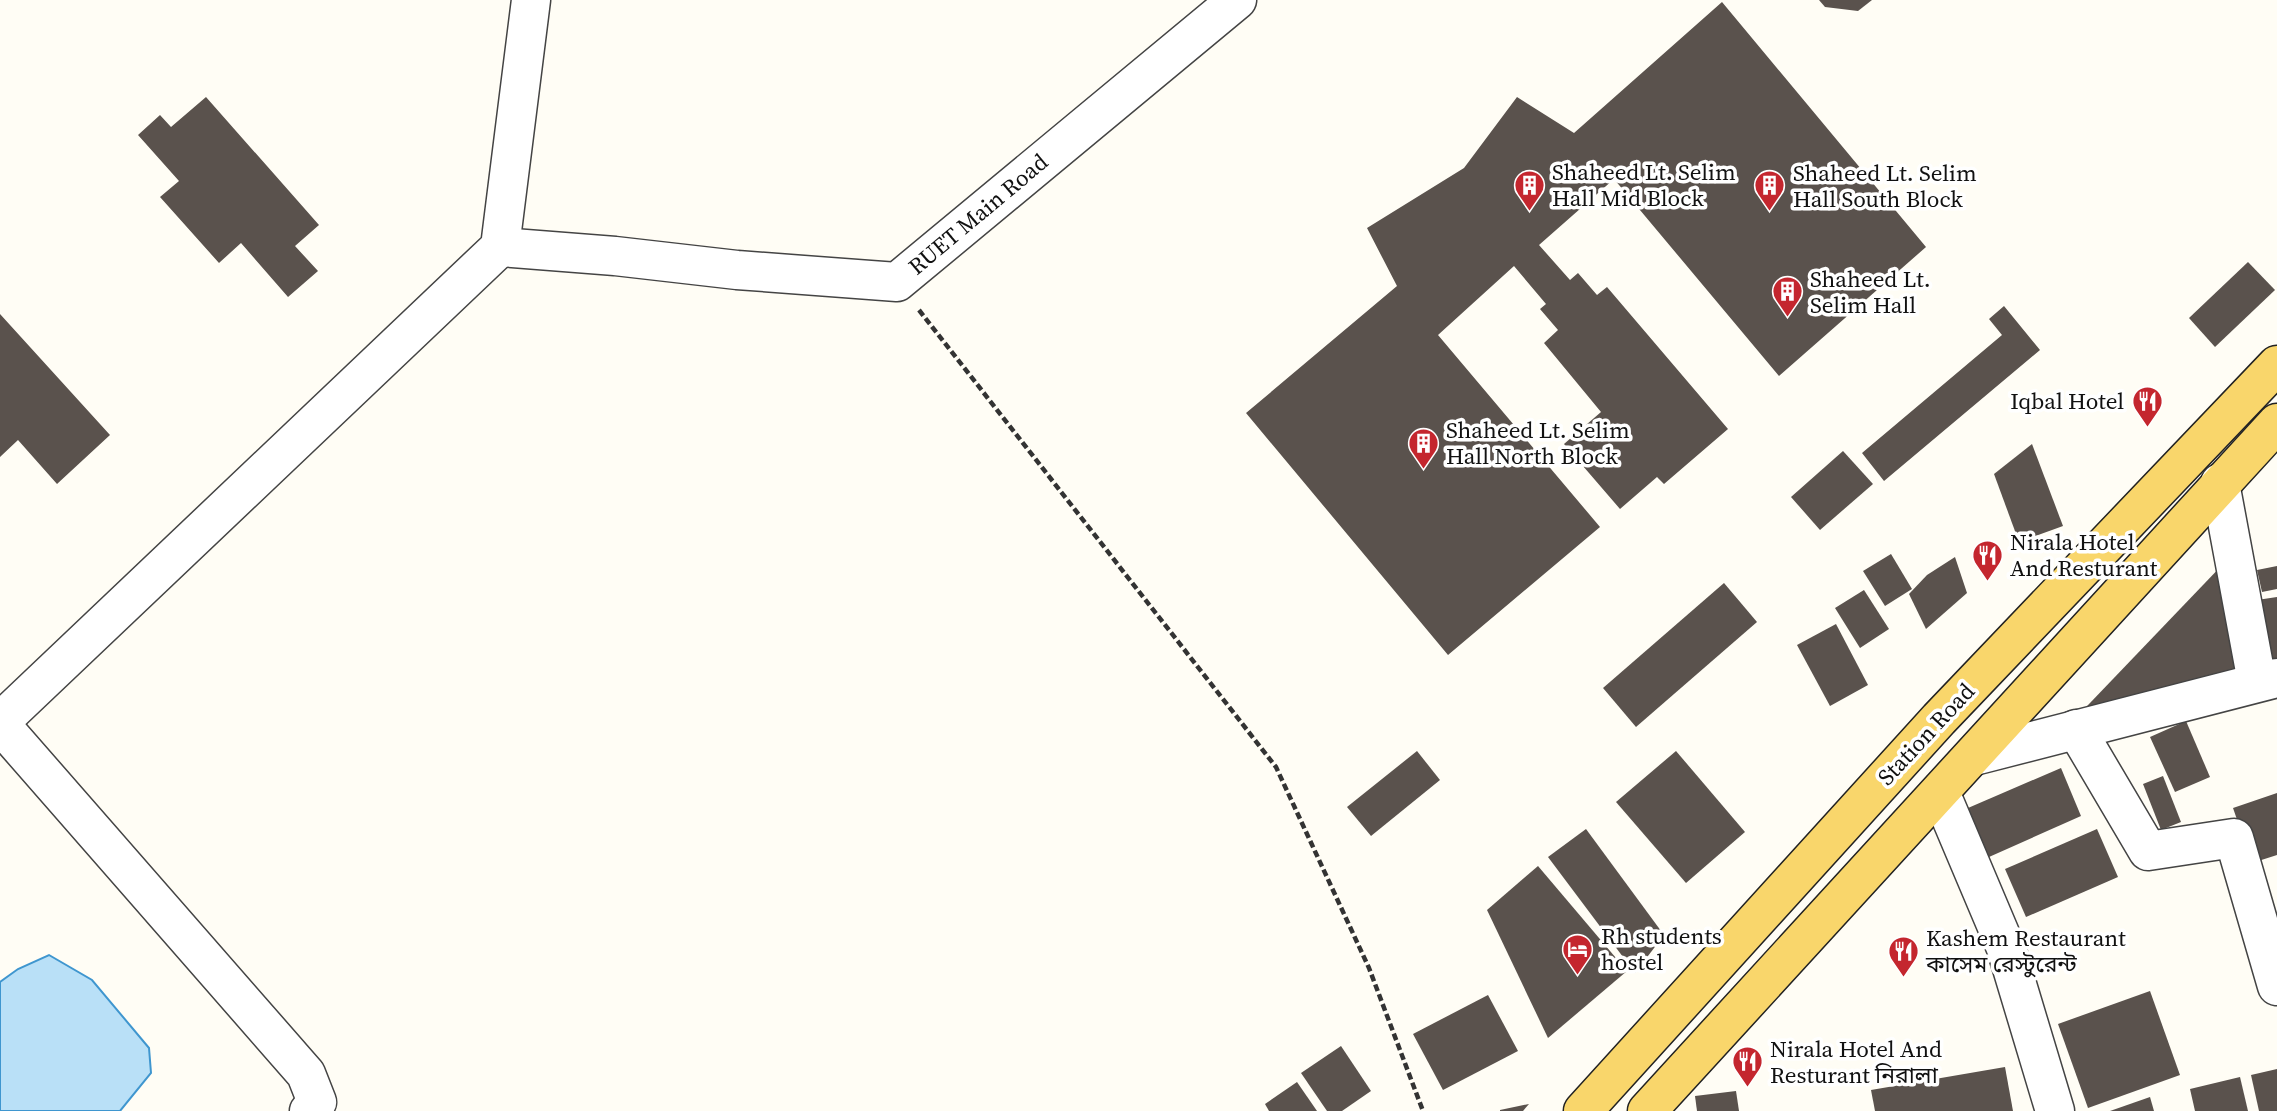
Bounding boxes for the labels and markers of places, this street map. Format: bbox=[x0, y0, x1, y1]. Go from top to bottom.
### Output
place label: Shaheed Lt. Selim Hall Mid Block bbox=[1552, 156, 1736, 214]
place label: Shaheed Lt. Selim Hall South Block bbox=[1793, 157, 1977, 215]
building icon: Shaheed Lt. Selim Hall Mid Block bbox=[1512, 168, 1546, 212]
building icon: Shaheed Lt. Selim Hall South Block bbox=[1753, 169, 1787, 213]
place label: Shaheed Lt. Selim Hall bbox=[1810, 263, 1931, 321]
building icon: Shaheed Lt. Selim Hall bbox=[1770, 275, 1804, 319]
restaurant icon: Iqbal Hotel bbox=[2130, 384, 2164, 428]
place label: Iqbal Hotel bbox=[2010, 385, 2124, 417]
place label: Shaheed Lt. Selim Hall North Block bbox=[1446, 414, 1630, 472]
building icon: Shaheed Lt. Selim Hall North Block bbox=[1406, 426, 1440, 470]
place label: Nirala Hotel And Resturant bbox=[2010, 526, 2158, 584]
restaurant icon: Nirala Hotel And Resturant bbox=[1970, 538, 2004, 582]
place label: Rh students hostel bbox=[1601, 920, 1722, 978]
place label: Kashem Restaurant কাসেম রেস্টুরেন্ট bbox=[1925, 922, 2126, 980]
hotel icon: Rh students hostel bbox=[1561, 932, 1595, 976]
restaurant icon: Kashem Restaurant কাসেম রেস্টুরেন্ট bbox=[1886, 934, 1920, 978]
place label: Nirala Hotel And Resturant নিরালা bbox=[1770, 1033, 1942, 1091]
restaurant icon: Nirala Hotel And Resturant নিরালা bbox=[1730, 1045, 1764, 1089]

